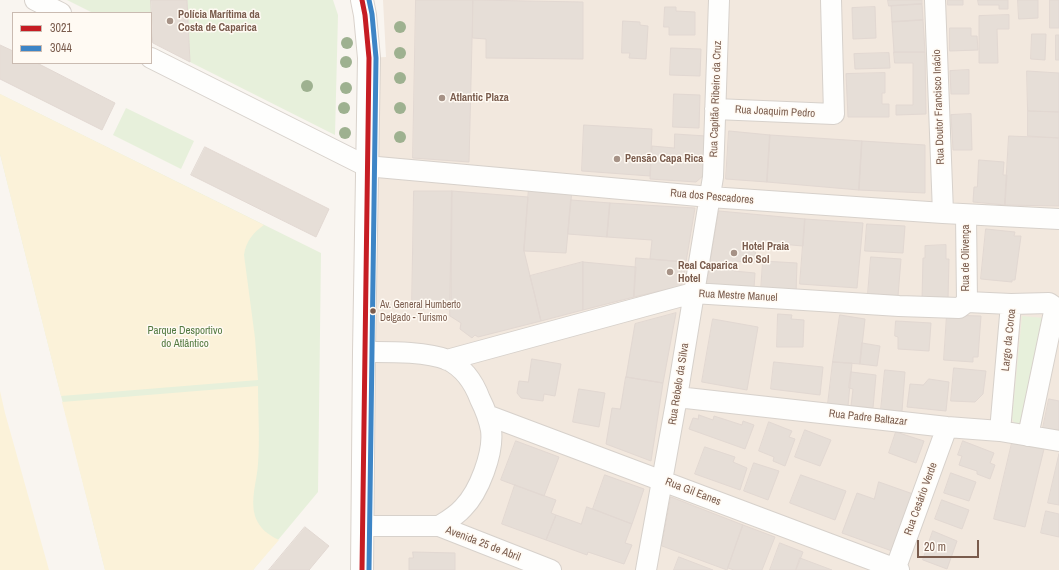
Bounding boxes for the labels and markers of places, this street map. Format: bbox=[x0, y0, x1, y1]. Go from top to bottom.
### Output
place label: Polícia Marítima da Costa de Caparica bbox=[178, 8, 260, 34]
marker: Polícia Marítima da Costa de Caparica bbox=[165, 16, 175, 26]
place label: Atlantic Plaza bbox=[450, 91, 509, 105]
marker: Atlantic Plaza bbox=[437, 93, 447, 103]
place label: Pensão Capa Rica bbox=[625, 152, 703, 166]
marker: Pensão Capa Rica bbox=[612, 154, 622, 164]
place label: Hotel Praia do Sol bbox=[742, 240, 789, 266]
marker: Hotel Praia do Sol bbox=[729, 248, 739, 258]
place label: Real Caparica Hotel bbox=[678, 259, 738, 285]
marker: Real Caparica Hotel bbox=[665, 267, 675, 277]
place label: Av. General Humberto Delgado - Turismo bbox=[380, 299, 461, 322]
marker: Av. General Humberto Delgado - Turismo bbox=[368, 306, 378, 316]

